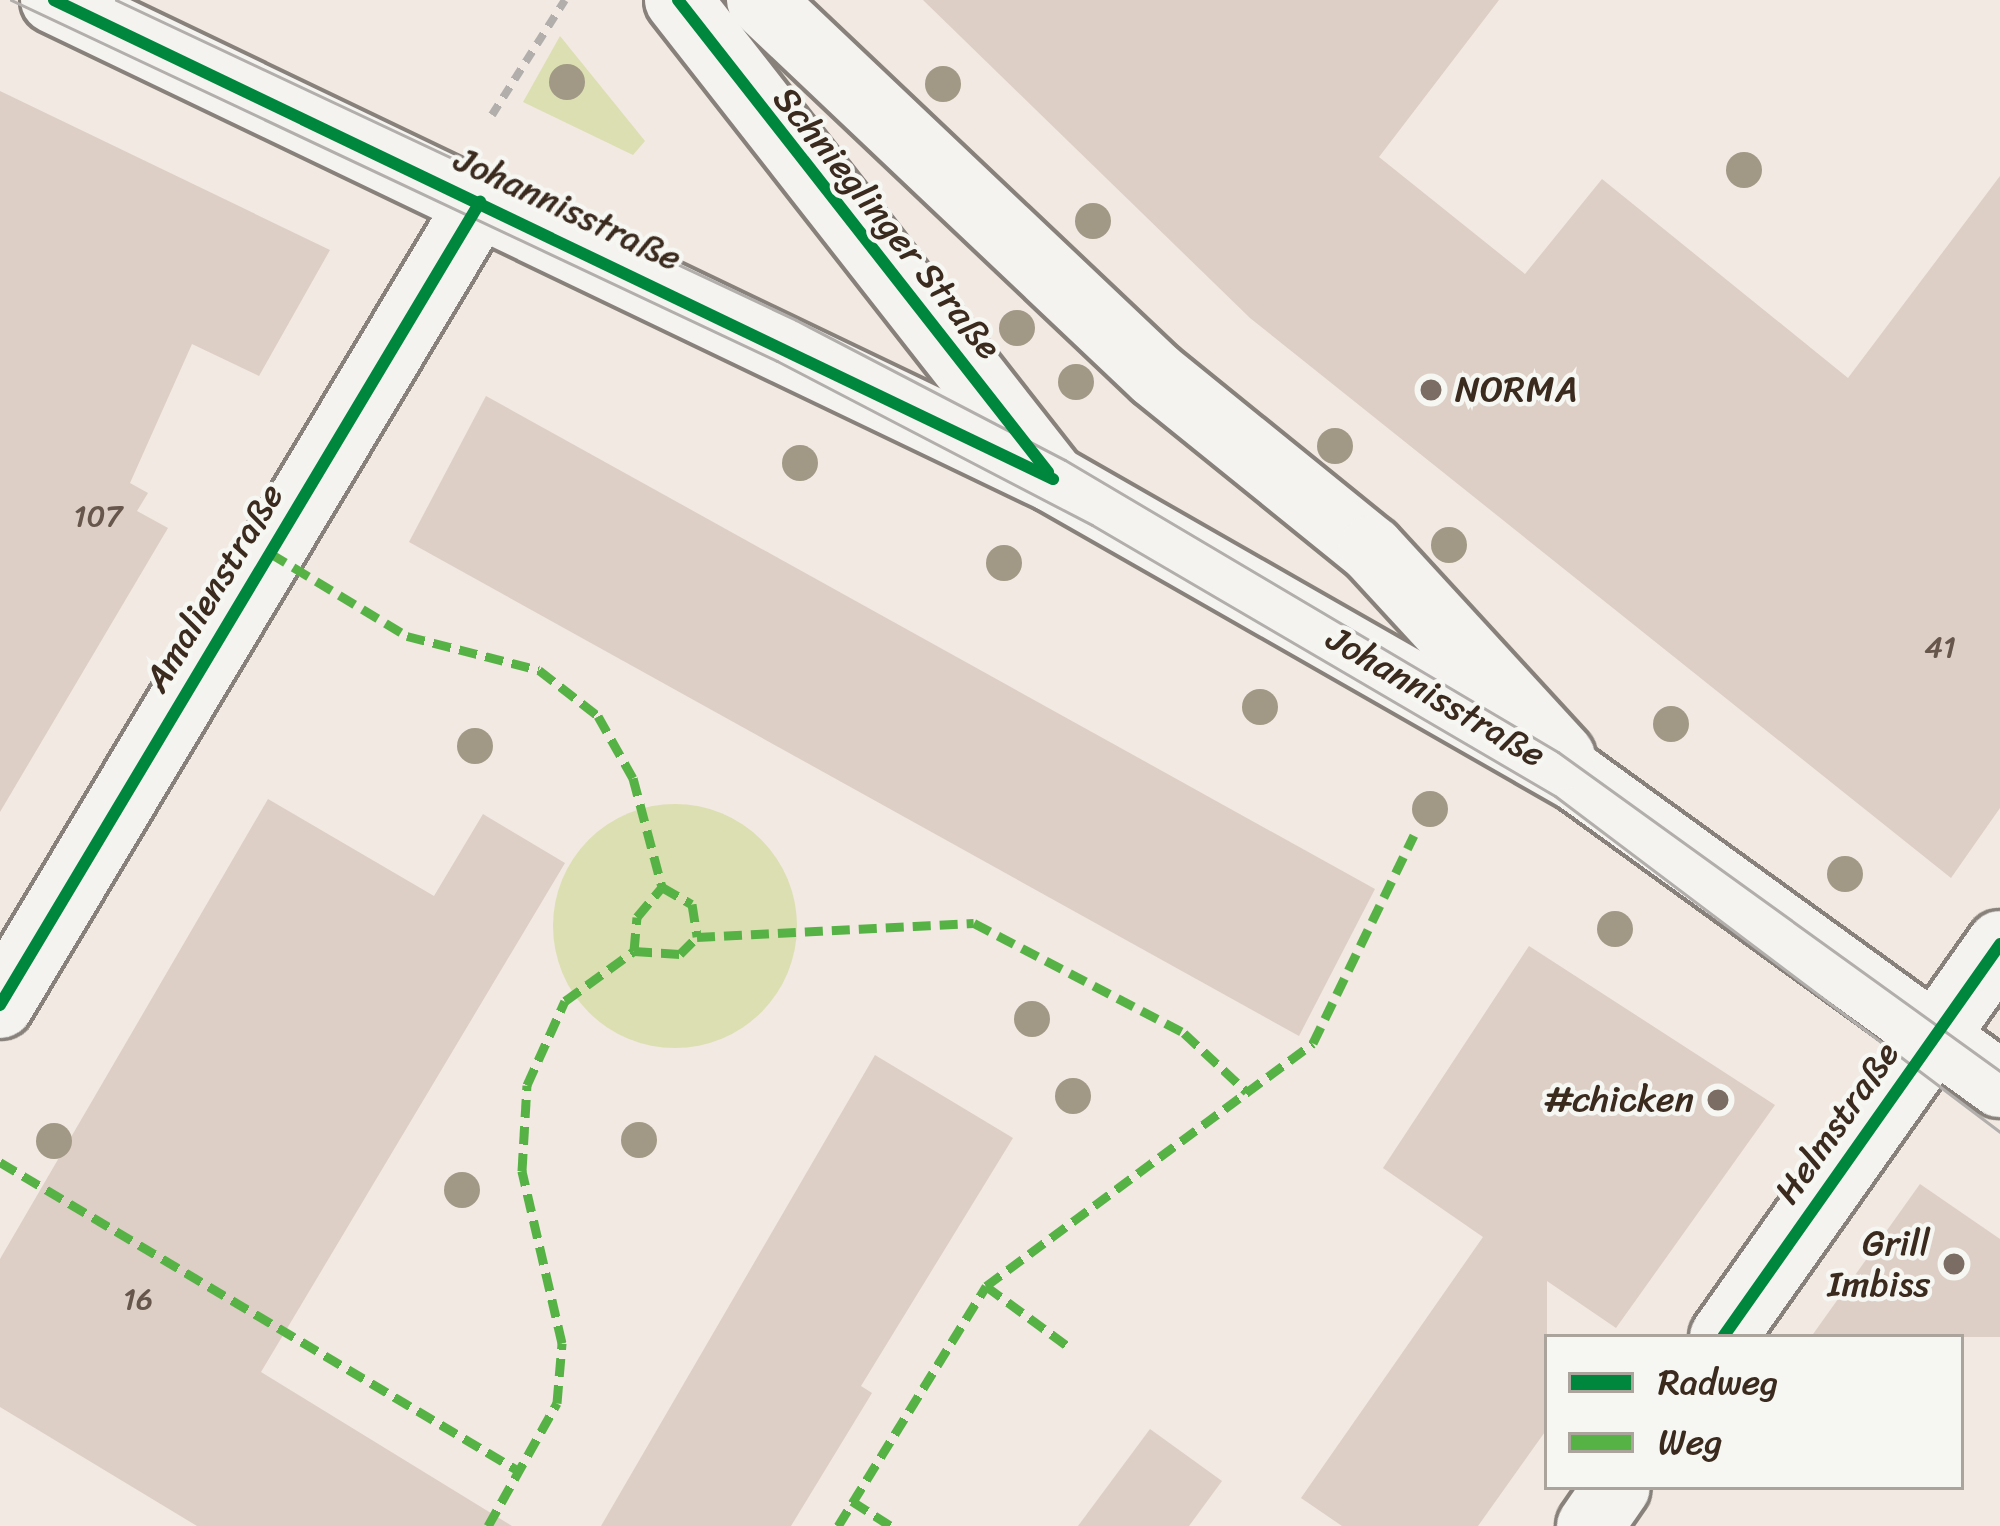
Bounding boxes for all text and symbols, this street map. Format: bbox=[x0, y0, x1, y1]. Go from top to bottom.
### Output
street label: Schnieglinger Straße bbox=[763, 77, 1011, 369]
street label: Johannisstraße bbox=[448, 138, 688, 280]
place label: NORMA bbox=[1455, 368, 1578, 412]
marker: NORMA bbox=[1418, 377, 1444, 403]
street label: Amalienstraße bbox=[135, 476, 293, 700]
house number: 107 bbox=[74, 498, 122, 534]
street label: Johannisstraße bbox=[1319, 617, 1553, 777]
house number: 41 bbox=[1924, 629, 1956, 665]
street label: Helmstraße bbox=[1766, 1034, 1908, 1212]
place label: #chicken bbox=[1543, 1078, 1694, 1122]
marker: #chicken bbox=[1705, 1087, 1731, 1113]
place label: Grill Imbiss bbox=[1828, 1221, 1930, 1306]
marker: Grill Imbiss bbox=[1941, 1251, 1967, 1277]
house number: 16 bbox=[123, 1281, 153, 1317]
legend bbox=[1544, 1334, 1964, 1490]
text: Radweg bbox=[1658, 1350, 1778, 1414]
text: Weg bbox=[1658, 1410, 1722, 1474]

